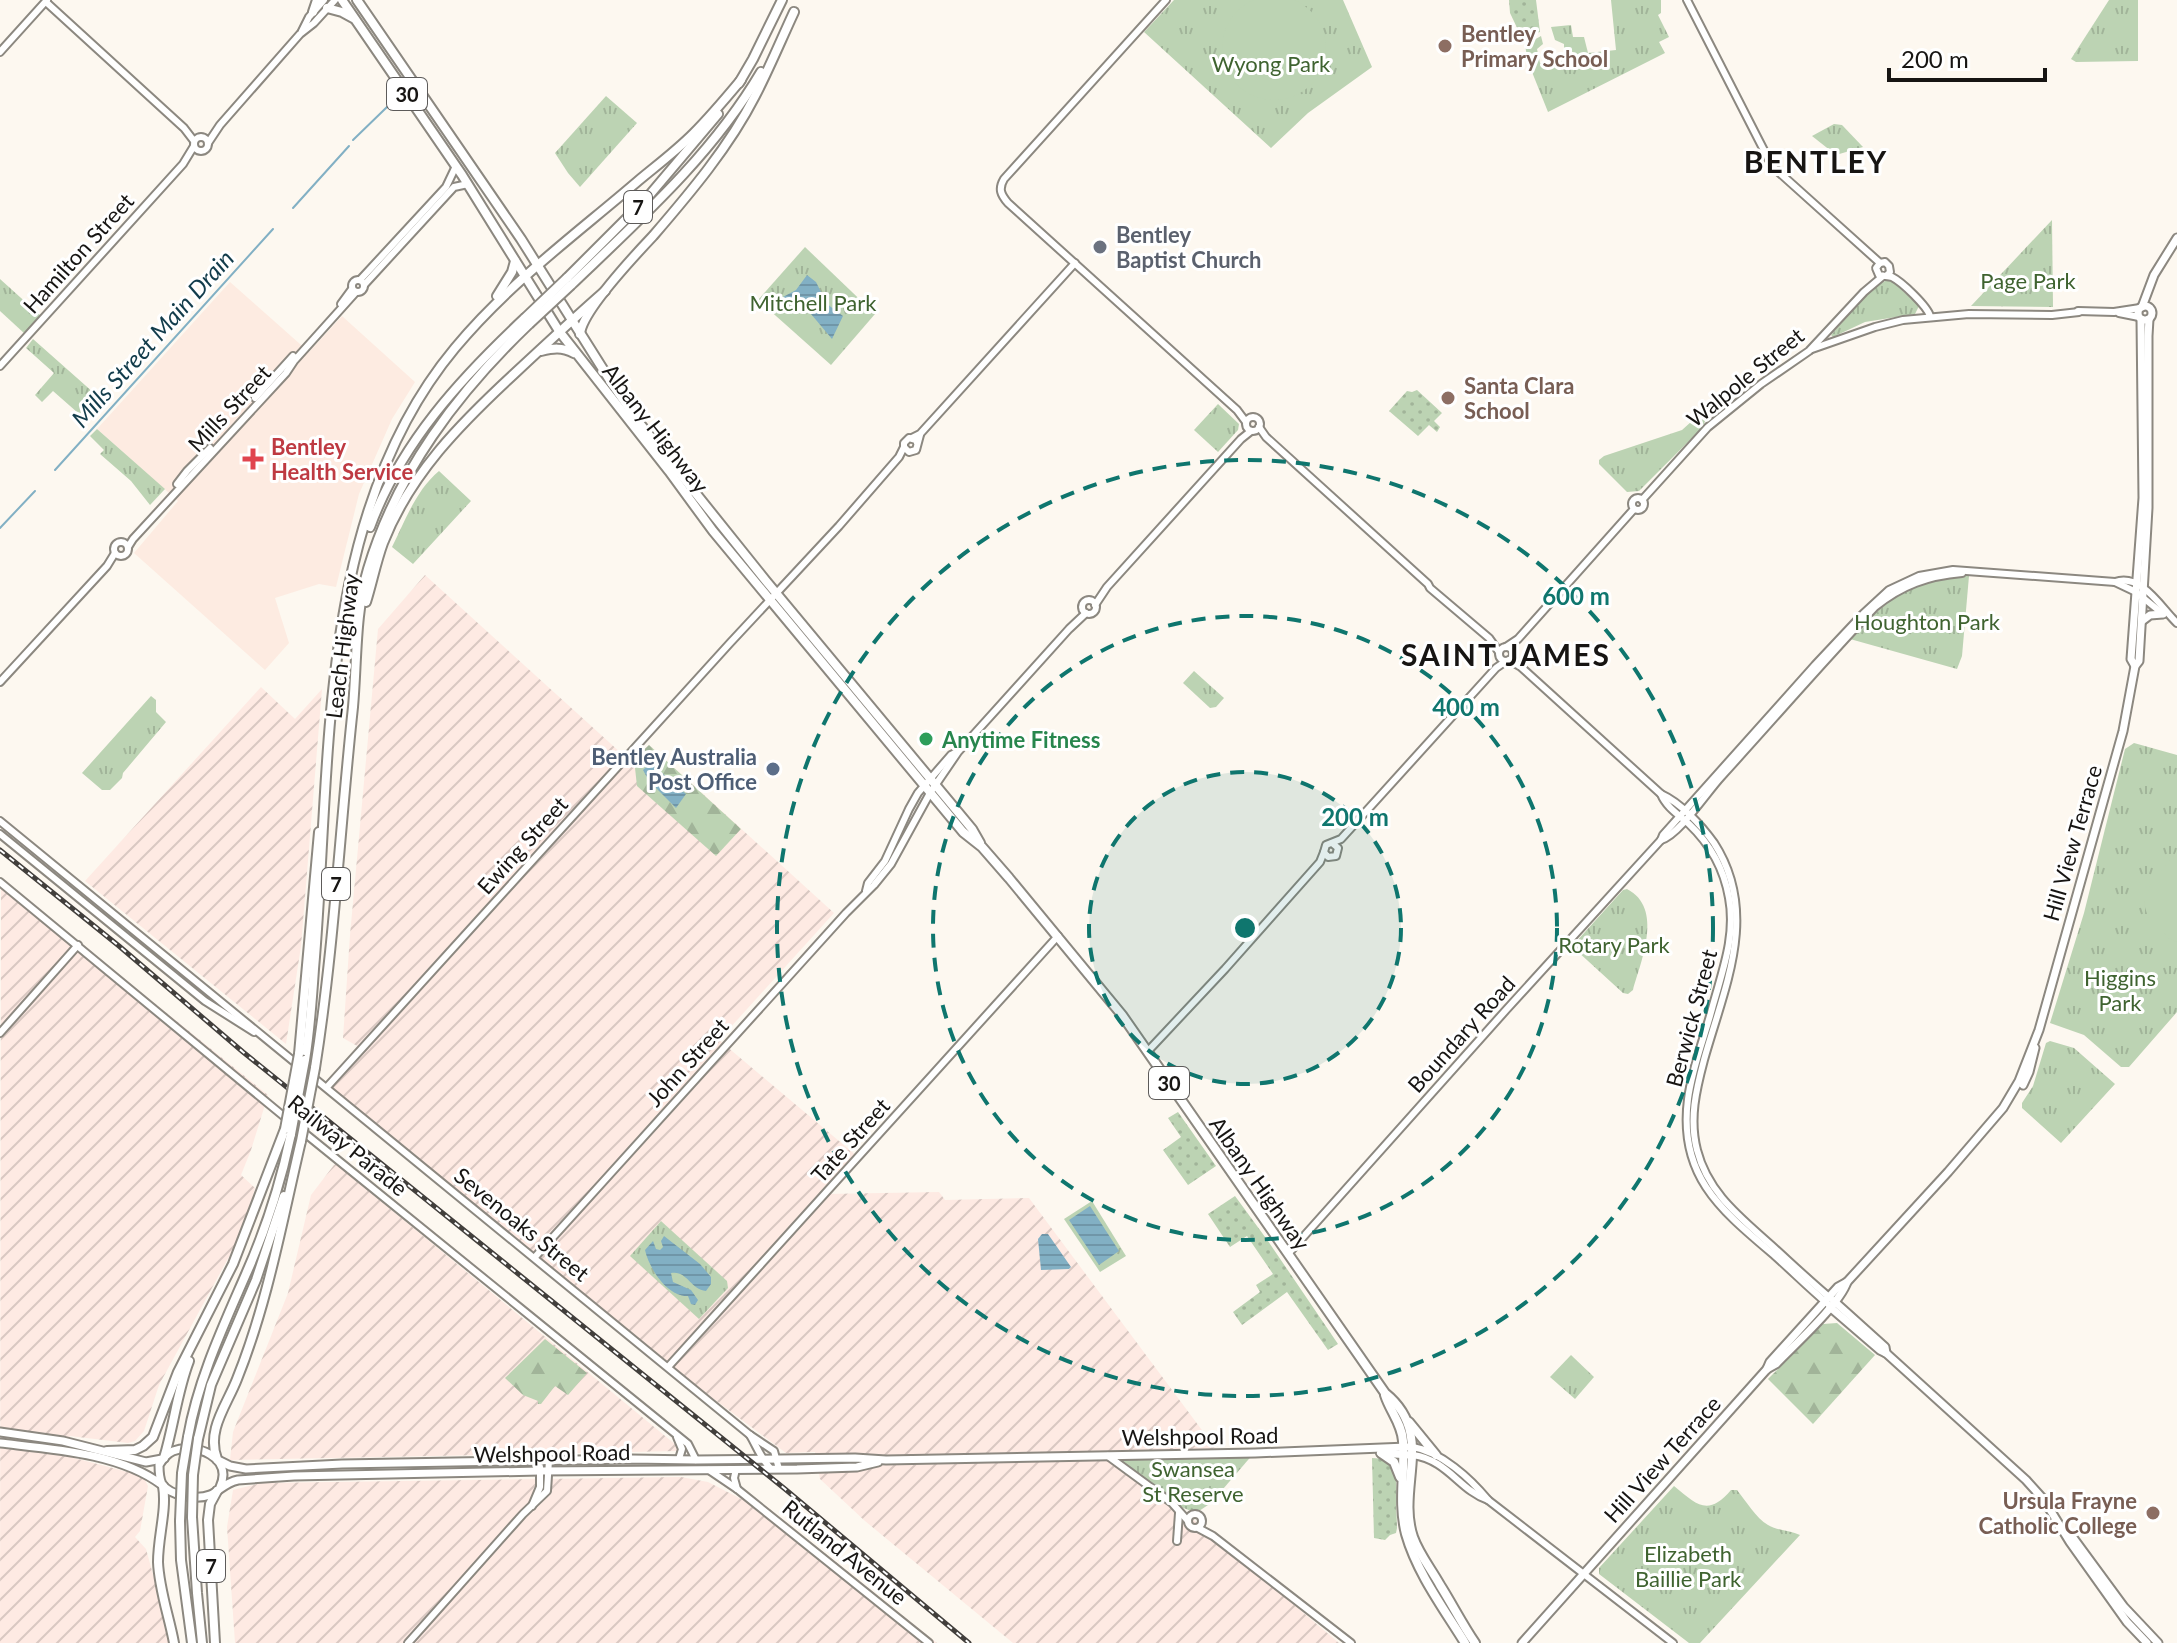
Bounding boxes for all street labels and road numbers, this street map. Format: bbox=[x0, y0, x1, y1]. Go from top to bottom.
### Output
road number: 30 bbox=[387, 78, 427, 110]
street label: Hamilton Street bbox=[17, 187, 139, 319]
road number: 7 bbox=[624, 191, 652, 223]
street label: Walpole Street bbox=[1681, 321, 1809, 432]
street label: Albany Highway bbox=[597, 358, 715, 498]
street label: Mills Street bbox=[182, 359, 276, 457]
street label: Leach Highway bbox=[320, 571, 364, 720]
street label: Hill View Terrace bbox=[2037, 762, 2107, 924]
street label: Ewing Street bbox=[471, 790, 573, 899]
road number: 7 bbox=[322, 868, 350, 900]
street label: Berwick Street bbox=[1660, 946, 1722, 1090]
street label: Boundary Road bbox=[1402, 970, 1520, 1098]
street label: John Street bbox=[640, 1012, 734, 1112]
road number: 30 bbox=[1149, 1067, 1189, 1099]
street label: Railway Parade bbox=[283, 1089, 413, 1201]
street label: Tate Street bbox=[805, 1092, 895, 1188]
street label: Albany Highway bbox=[1204, 1111, 1316, 1255]
street label: Sevenoaks Street bbox=[449, 1161, 595, 1287]
street label: Hill View Terrace bbox=[1598, 1390, 1726, 1528]
street label: Welshpool Road bbox=[1121, 1421, 1279, 1451]
street label: Welshpool Road bbox=[473, 1438, 631, 1468]
street label: Rutland Avenue bbox=[777, 1494, 913, 1610]
road number: 7 bbox=[197, 1550, 225, 1582]

